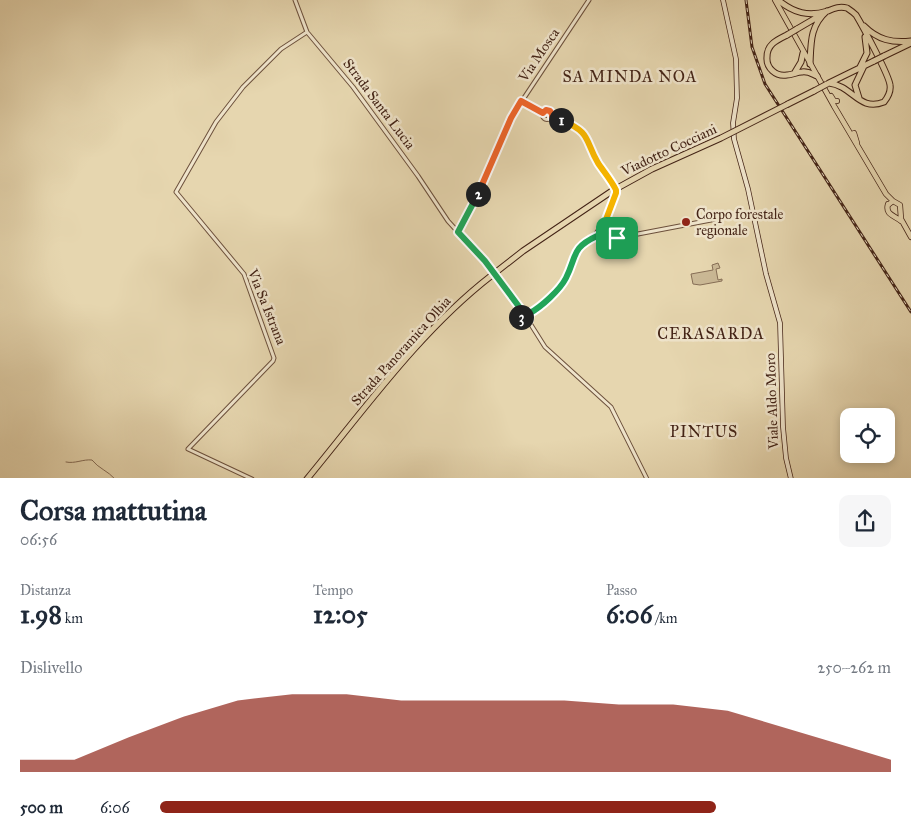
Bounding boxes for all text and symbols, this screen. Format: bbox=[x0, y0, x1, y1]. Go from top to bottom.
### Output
street label: Via Mosca bbox=[514, 25, 563, 86]
street label: Strada Santa Lucia bbox=[339, 55, 419, 153]
district label: SA MINDA NOA bbox=[562, 67, 698, 86]
pin: 1 bbox=[548, 108, 574, 132]
text: 1 bbox=[559, 112, 564, 129]
street label: Viadotto Cocciani bbox=[618, 120, 720, 180]
pin: 2 bbox=[466, 182, 490, 206]
text: 2 bbox=[475, 186, 482, 203]
place label: Corpo forestale regionale bbox=[696, 206, 784, 239]
marker: Corpo forestale regionale bbox=[680, 216, 692, 228]
pin bbox=[596, 217, 638, 259]
icon: arrive bbox=[603, 224, 631, 252]
street label: Via Sa Istrana bbox=[244, 266, 290, 347]
street label: Strada Panoramica Olbia bbox=[347, 293, 455, 409]
pin: 3 bbox=[508, 304, 534, 330]
text: 3 bbox=[519, 309, 524, 326]
district label: CERASARDA bbox=[657, 324, 765, 343]
street label: Viale Aldo Moro bbox=[762, 353, 782, 450]
map controls bbox=[840, 408, 895, 463]
button: locate bbox=[840, 408, 895, 463]
district label: PINTUS bbox=[670, 422, 738, 441]
text: Corsa mattutina bbox=[20, 493, 207, 528]
button: share bbox=[839, 495, 891, 547]
text: 06:56 bbox=[20, 530, 57, 549]
text: Distanza bbox=[20, 582, 71, 599]
text: Tempo bbox=[313, 582, 353, 599]
text: Passo bbox=[606, 582, 637, 599]
text: 1.98 bbox=[20, 599, 62, 630]
text: 12:05 bbox=[313, 599, 368, 630]
text: 6:06 bbox=[606, 599, 652, 630]
text: km bbox=[62, 610, 83, 627]
text: /km bbox=[652, 610, 678, 627]
text: Dislivello bbox=[20, 658, 82, 677]
text: 250–262 m bbox=[817, 658, 891, 677]
text: 500 m bbox=[20, 798, 63, 817]
text: 6:06 bbox=[100, 798, 130, 817]

